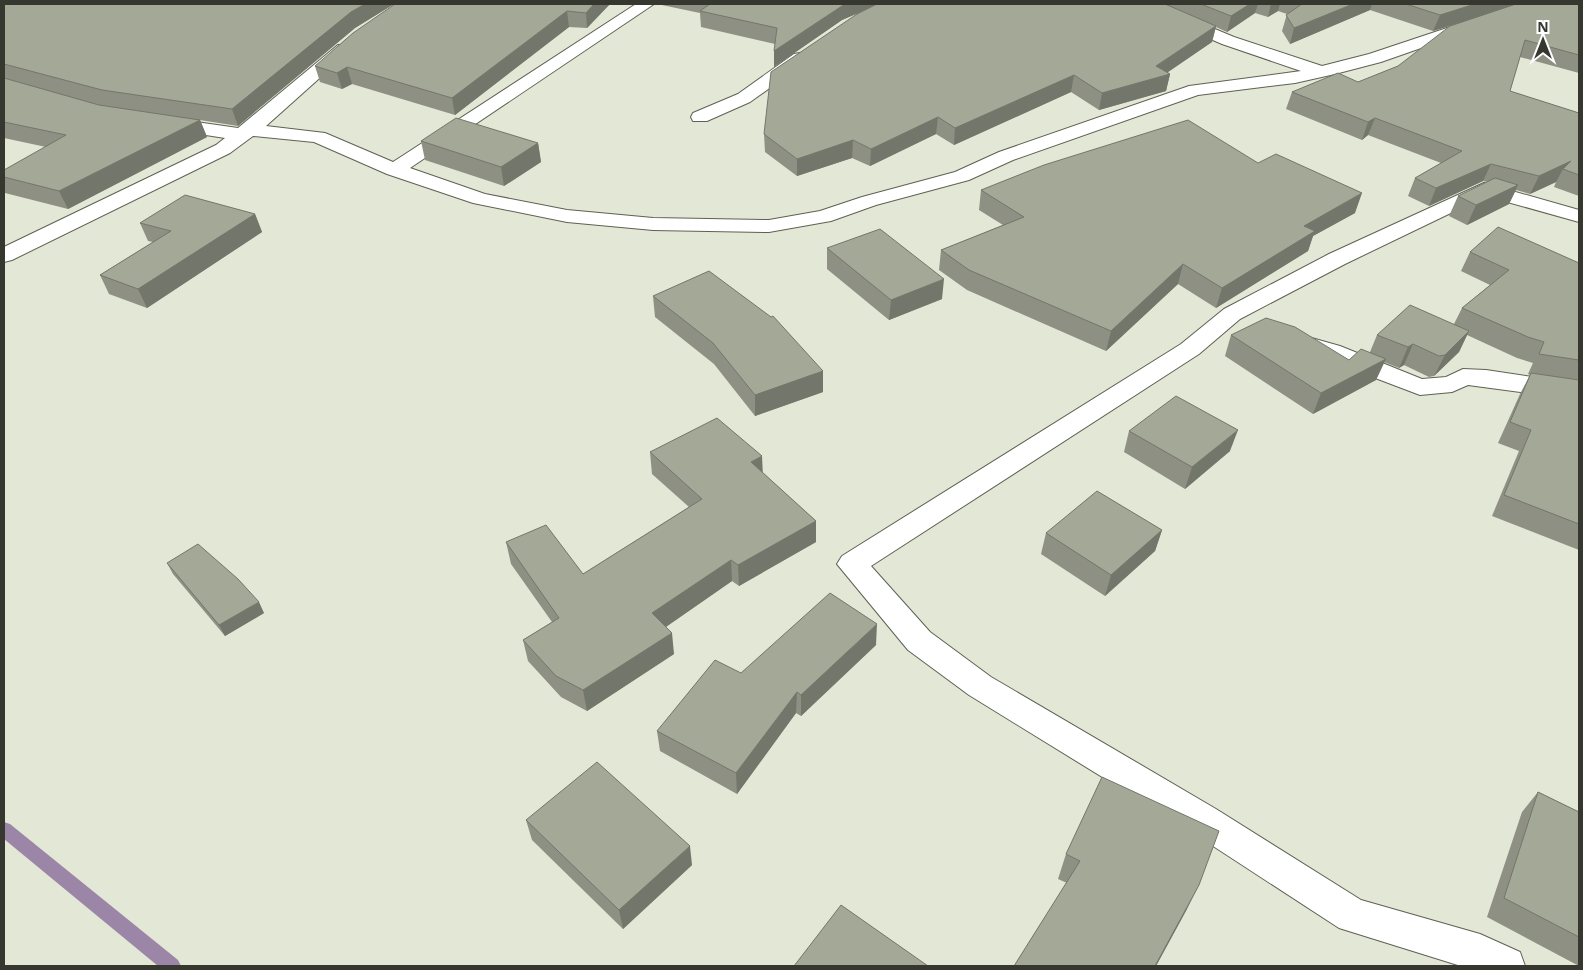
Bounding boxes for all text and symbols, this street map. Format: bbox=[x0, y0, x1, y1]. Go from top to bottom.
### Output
north arrow bbox=[1518, 15, 1568, 65]
text: N bbox=[1537, 17, 1549, 36]

